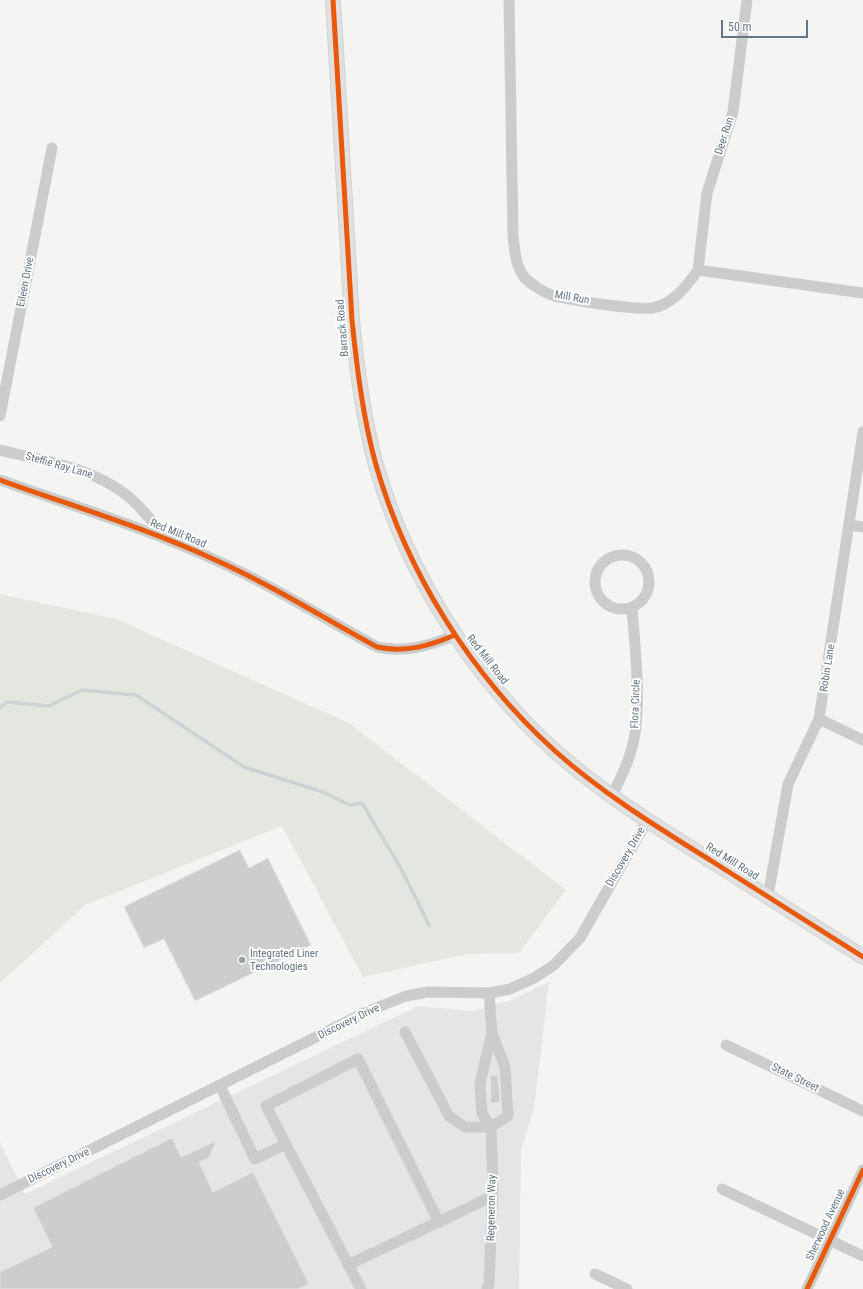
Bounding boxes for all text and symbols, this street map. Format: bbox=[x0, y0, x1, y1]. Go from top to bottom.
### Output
scale bar bbox=[723, 12, 810, 38]
text: 50 m bbox=[728, 20, 752, 34]
street label: Deer Run bbox=[713, 115, 737, 157]
street label: Eileen Drive bbox=[15, 256, 37, 308]
street label: Mill Run bbox=[554, 288, 590, 308]
street label: Barrack Road bbox=[334, 299, 352, 357]
street label: Steffie Ray Lane bbox=[24, 450, 94, 482]
street label: Red Mill Road bbox=[148, 517, 208, 551]
street label: Red Mill Road bbox=[463, 633, 511, 687]
street label: Robin Lane bbox=[818, 643, 838, 693]
street label: Flora Circle bbox=[629, 679, 643, 729]
street label: Discovery Drive bbox=[604, 825, 648, 889]
street label: Red Mill Road bbox=[703, 841, 761, 883]
place label: Integrated Liner Technologies bbox=[250, 947, 318, 973]
marker: Integrated Liner Technologies bbox=[237, 955, 247, 965]
street label: Discovery Drive bbox=[316, 1001, 382, 1043]
street label: State Street bbox=[769, 1061, 821, 1095]
street label: Discovery Drive bbox=[26, 1145, 92, 1187]
street label: Regeneron Way bbox=[485, 1175, 499, 1241]
street label: Sherwood Avenue bbox=[804, 1187, 848, 1263]

